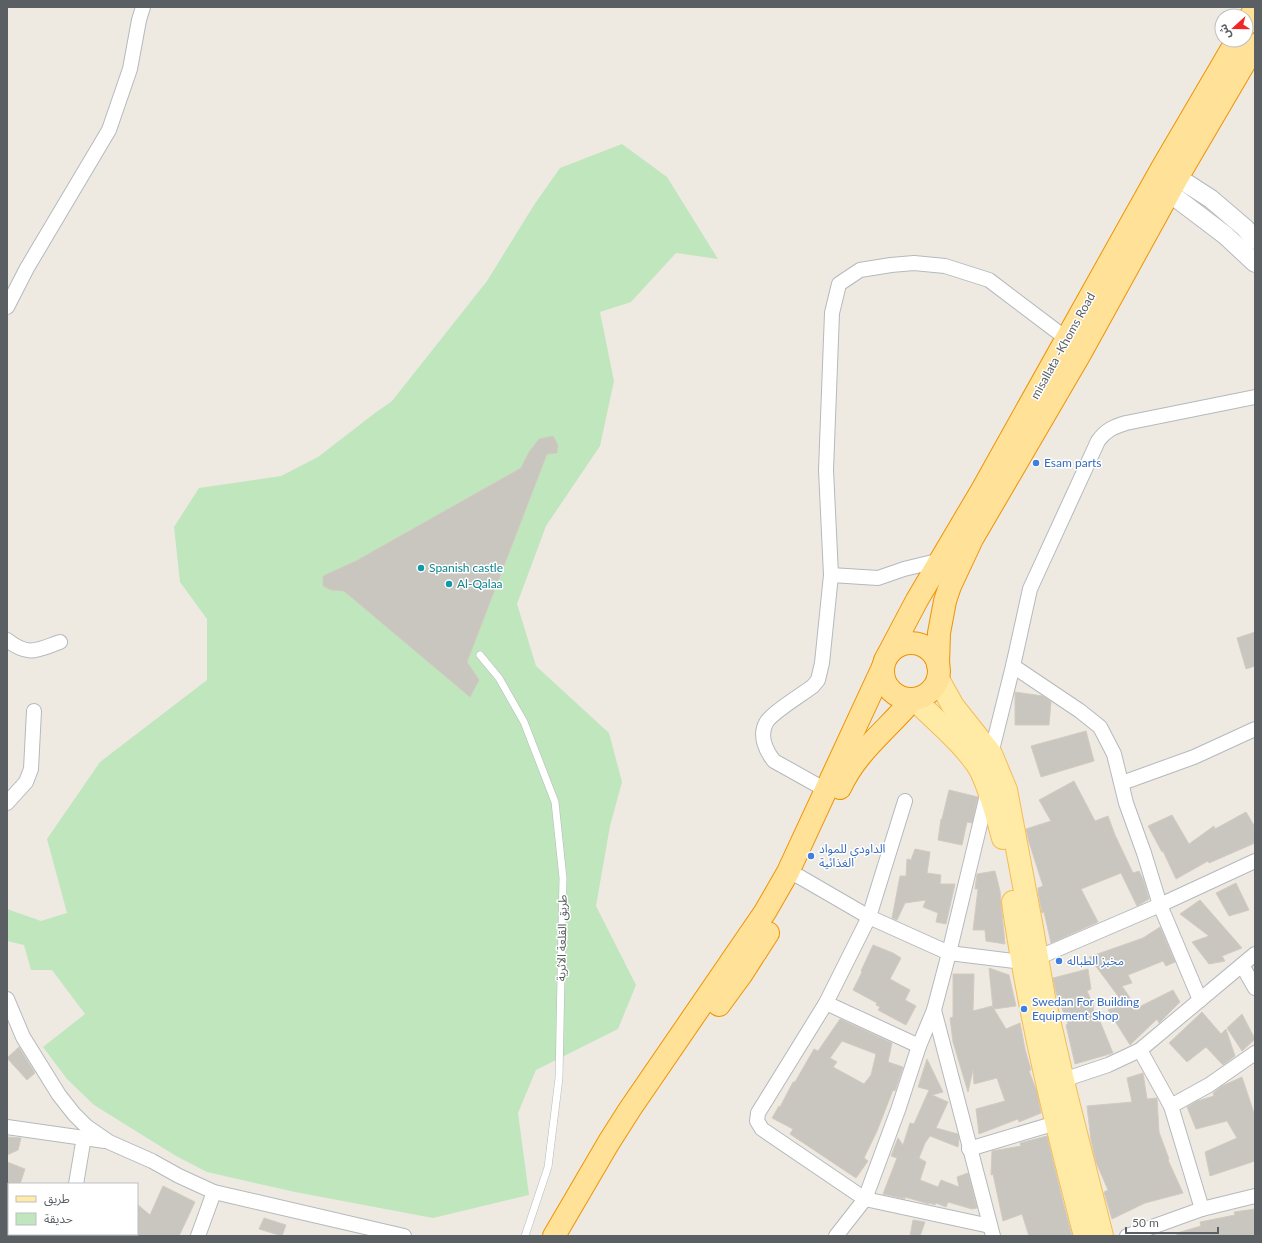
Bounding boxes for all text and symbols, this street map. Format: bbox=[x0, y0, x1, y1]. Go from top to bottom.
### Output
north arrow bbox=[1214, 8, 1254, 48]
text: ش bbox=[1215, 22, 1234, 41]
street label: misallata -Khoms Road bbox=[1027, 290, 1098, 402]
place label: Esam parts bbox=[1044, 455, 1102, 470]
marker: Esam parts bbox=[1031, 458, 1041, 468]
place label: Spanish castle bbox=[429, 560, 503, 575]
marker: Spanish castle bbox=[416, 563, 426, 573]
place label: Al-Qalaa bbox=[457, 576, 503, 591]
marker: Al-Qalaa bbox=[444, 579, 454, 589]
place label: الداودي للمواد الغذائية bbox=[819, 841, 886, 870]
marker: الداودي للمواد الغذائية bbox=[806, 851, 816, 861]
street label: طريق القلعة الاثرية bbox=[553, 894, 571, 982]
place label: مخبز الطباله bbox=[1067, 953, 1124, 968]
marker: مخبز الطباله bbox=[1054, 956, 1064, 966]
place label: Swedan For Building Equipment Shop bbox=[1032, 994, 1139, 1023]
marker: Swedan For Building Equipment Shop bbox=[1019, 1004, 1029, 1014]
legend bbox=[8, 1183, 138, 1235]
text: طريق bbox=[44, 1191, 70, 1207]
scale bar bbox=[1126, 1209, 1218, 1235]
text: حديقة bbox=[44, 1211, 73, 1226]
text: 50 m bbox=[1132, 1215, 1159, 1230]

